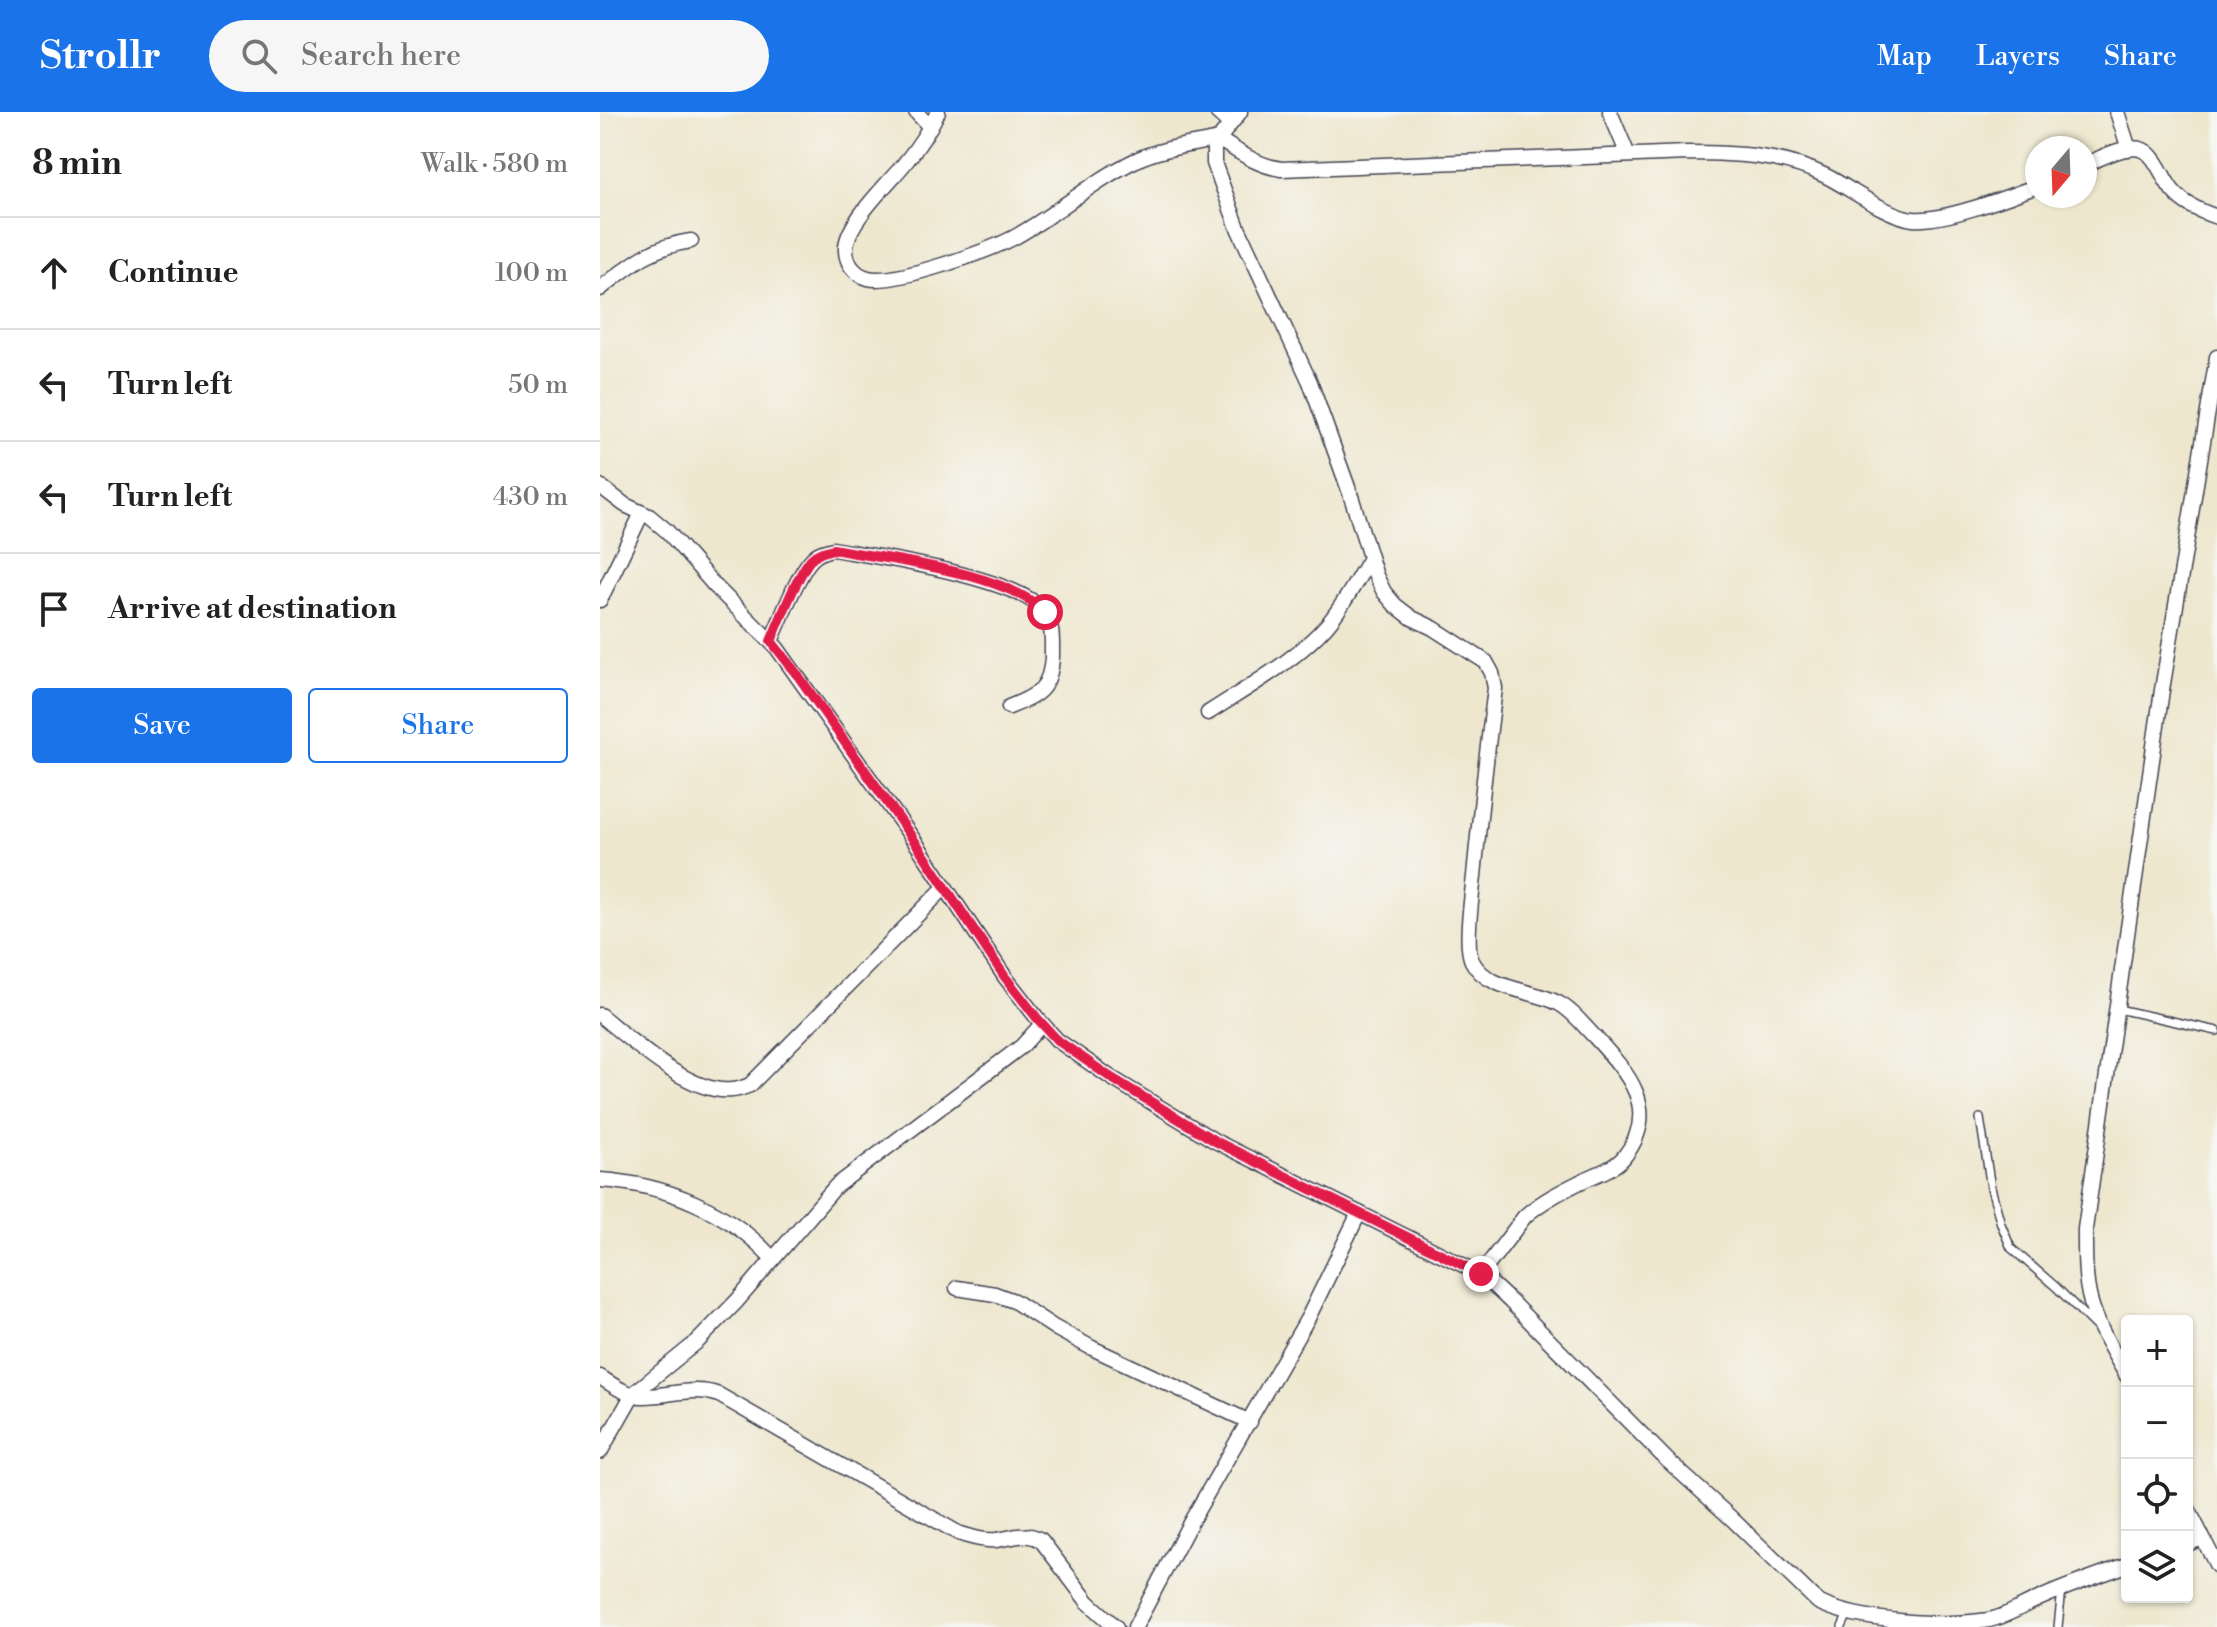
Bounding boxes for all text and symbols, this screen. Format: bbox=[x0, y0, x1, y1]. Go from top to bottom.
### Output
search box bbox=[209, 20, 769, 92]
text: Strollr bbox=[40, 33, 161, 80]
icon: search bbox=[237, 34, 281, 78]
text: Search here bbox=[301, 37, 461, 75]
text: Map bbox=[1877, 39, 1932, 74]
text: Layers bbox=[1976, 39, 2060, 74]
text: Share bbox=[2104, 39, 2177, 74]
north arrow bbox=[2025, 136, 2097, 208]
text: 8 min bbox=[32, 143, 122, 185]
text: Walk · 580 m bbox=[421, 148, 568, 180]
icon: ahead bbox=[32, 251, 76, 295]
text: Continue bbox=[108, 254, 239, 292]
text: 100 m bbox=[495, 257, 568, 289]
icon: left bbox=[32, 363, 76, 407]
text: Turn left bbox=[108, 366, 232, 404]
text: 50 m bbox=[508, 369, 568, 401]
icon: left bbox=[32, 475, 76, 519]
text: Turn left bbox=[108, 478, 232, 516]
text: 430 m bbox=[493, 481, 568, 513]
icon: arrive bbox=[32, 587, 76, 631]
text: Arrive at destination bbox=[108, 590, 397, 628]
route start bbox=[1027, 594, 1063, 630]
button: Save bbox=[32, 688, 292, 763]
button: Share bbox=[308, 688, 568, 763]
route end bbox=[1463, 1256, 1499, 1292]
map controls bbox=[2121, 1315, 2193, 1603]
button: + bbox=[2121, 1315, 2193, 1387]
button: − bbox=[2121, 1387, 2193, 1459]
button: locate bbox=[2121, 1459, 2193, 1531]
button: layers bbox=[2121, 1531, 2193, 1603]

